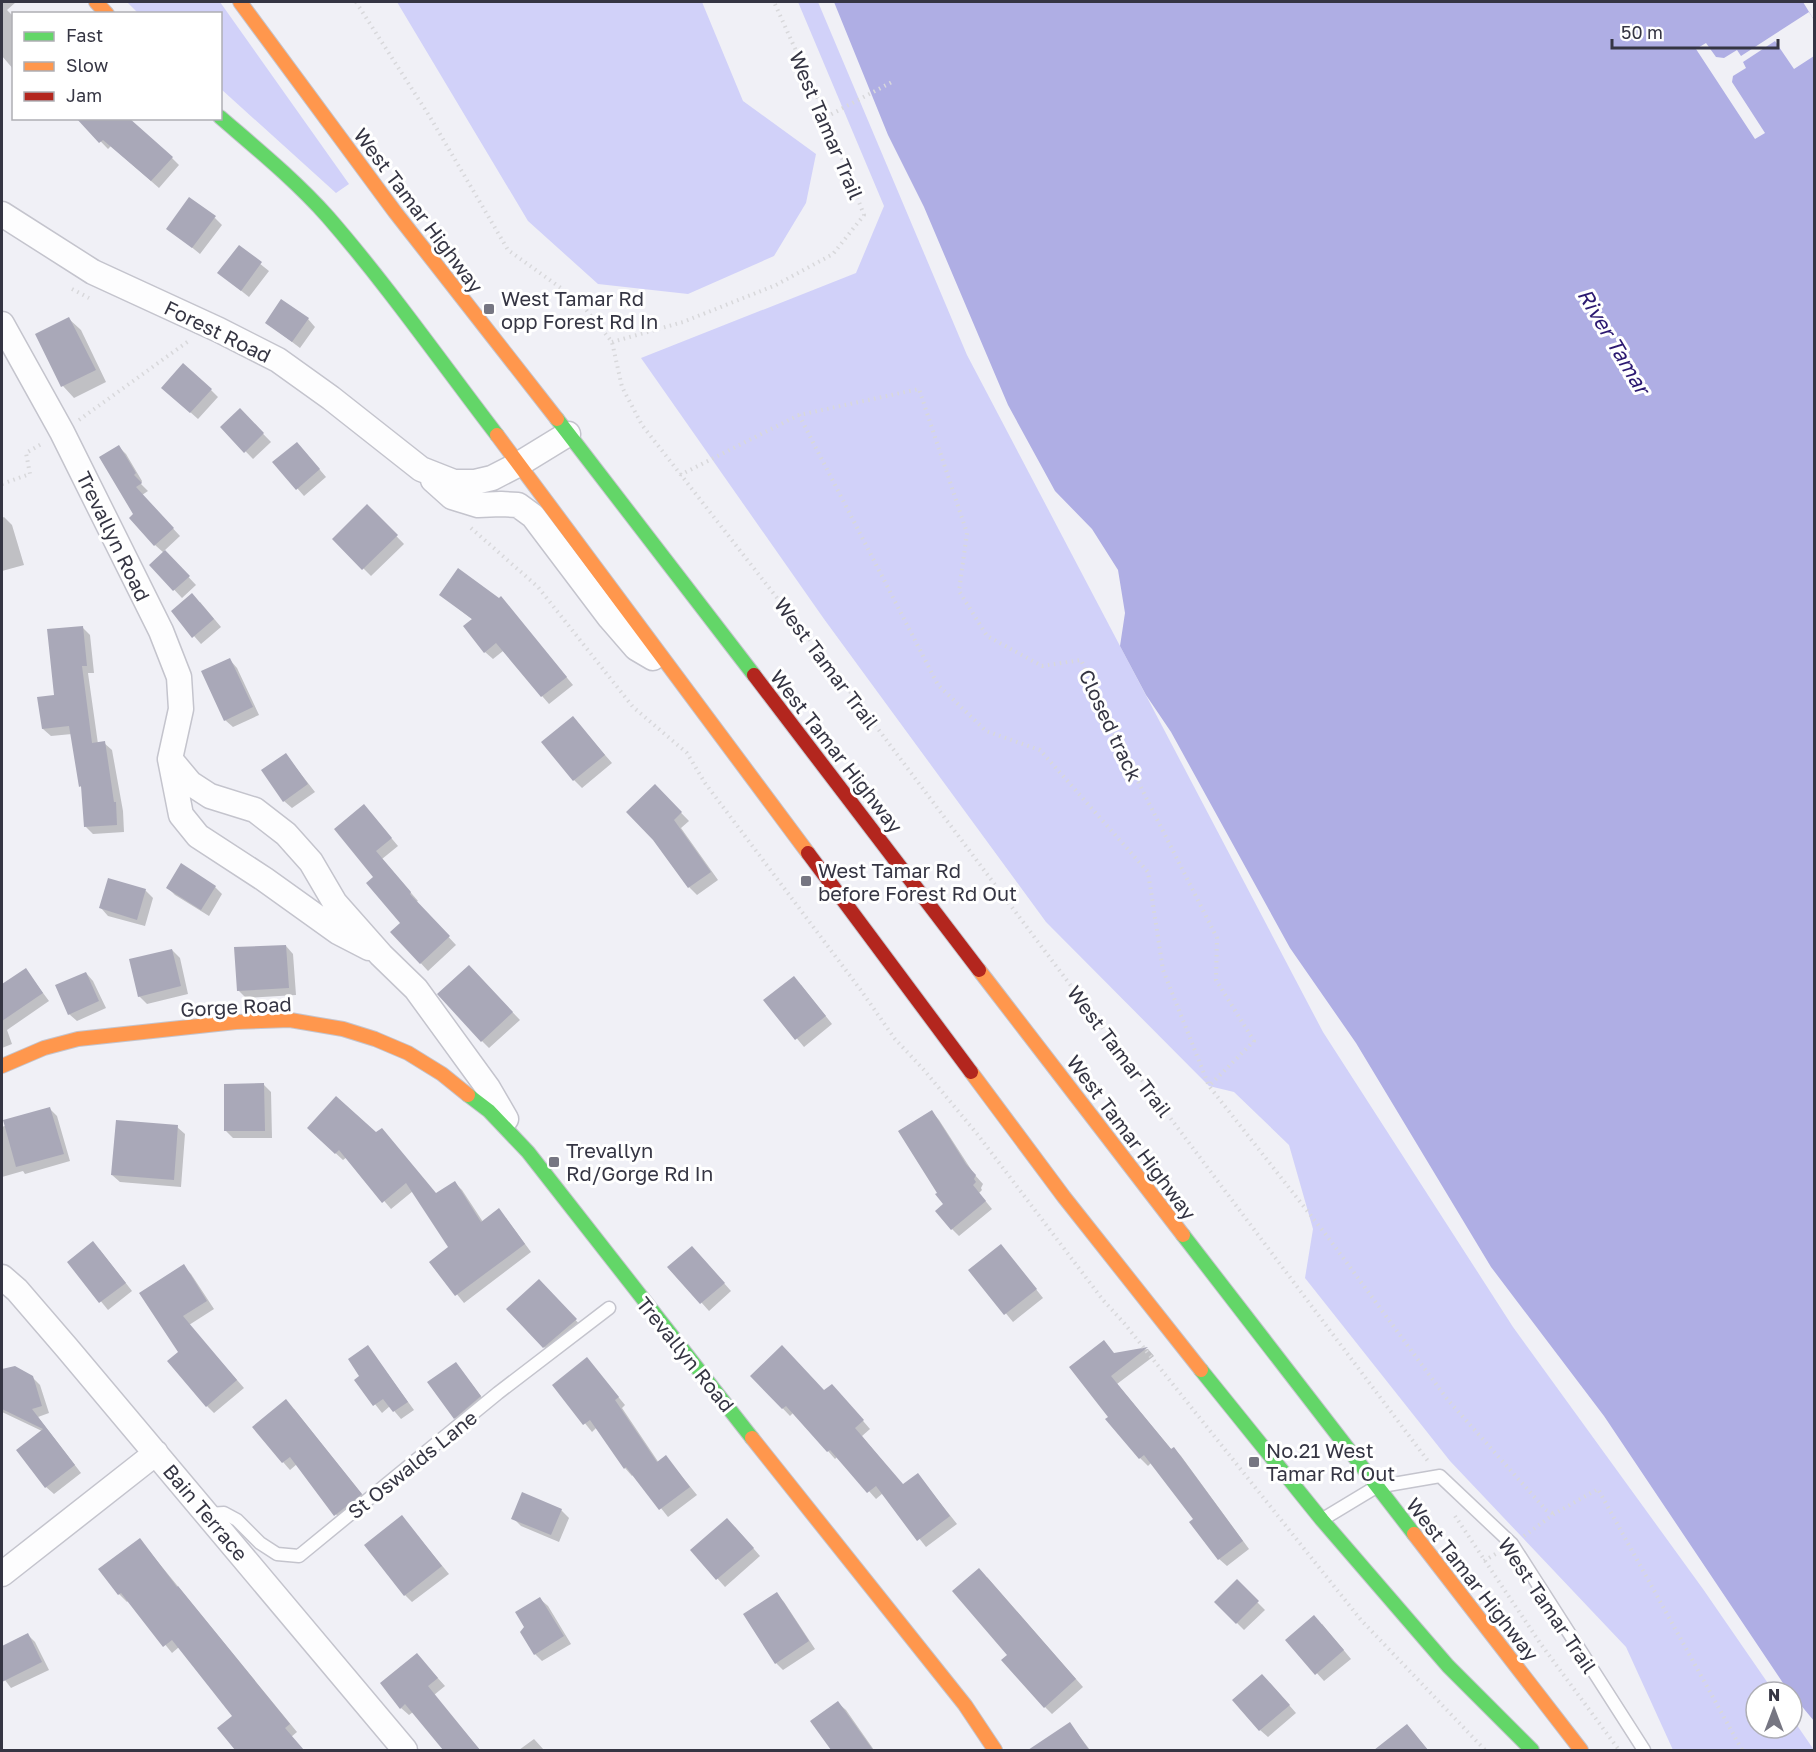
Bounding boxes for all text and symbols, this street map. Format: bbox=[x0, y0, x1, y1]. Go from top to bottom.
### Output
legend bbox=[12, 12, 222, 120]
scale bar bbox=[1612, 12, 1778, 50]
text: 50 m bbox=[1621, 21, 1663, 43]
text: Fast bbox=[66, 24, 103, 46]
street label: West Tamar Trail bbox=[785, 47, 869, 203]
text: Slow bbox=[66, 54, 109, 76]
text: Jam bbox=[66, 84, 102, 106]
street label: West Tamar Highway bbox=[349, 123, 489, 297]
water label: River Tamar bbox=[1572, 284, 1657, 401]
place label: West Tamar Rd opp Forest Rd In bbox=[501, 286, 658, 333]
street label: Forest Road bbox=[161, 295, 275, 367]
marker: West Tamar Rd opp Forest Rd In bbox=[482, 302, 496, 316]
street label: Trevallyn Road bbox=[72, 467, 156, 605]
street label: West Tamar Trail bbox=[770, 592, 884, 734]
street label: West Tamar Highway bbox=[766, 665, 908, 837]
street label: Closed track bbox=[1075, 665, 1147, 785]
place label: West Tamar Rd before Forest Rd Out bbox=[818, 858, 1017, 905]
marker: West Tamar Rd before Forest Rd Out bbox=[799, 874, 813, 888]
street label: West Tamar Trail bbox=[1063, 980, 1177, 1122]
street label: Gorge Road bbox=[180, 991, 292, 1021]
street label: West Tamar Highway bbox=[1062, 1050, 1202, 1224]
place label: Trevallyn Rd/Gorge Rd In bbox=[566, 1138, 713, 1185]
marker: Trevallyn Rd/Gorge Rd In bbox=[547, 1155, 561, 1169]
street label: Trevallyn Road bbox=[632, 1292, 740, 1416]
street label: St Oswalds Lane bbox=[343, 1405, 481, 1523]
place label: No.21 West Tamar Rd Out bbox=[1266, 1438, 1395, 1485]
marker: No.21 West Tamar Rd Out bbox=[1247, 1455, 1261, 1469]
street label: Bain Terrace bbox=[159, 1459, 253, 1565]
street label: West Tamar Highway bbox=[1402, 1493, 1544, 1665]
street label: West Tamar Trail bbox=[1494, 1533, 1602, 1677]
north arrow bbox=[1744, 1680, 1804, 1740]
text: N bbox=[1768, 1685, 1780, 1705]

